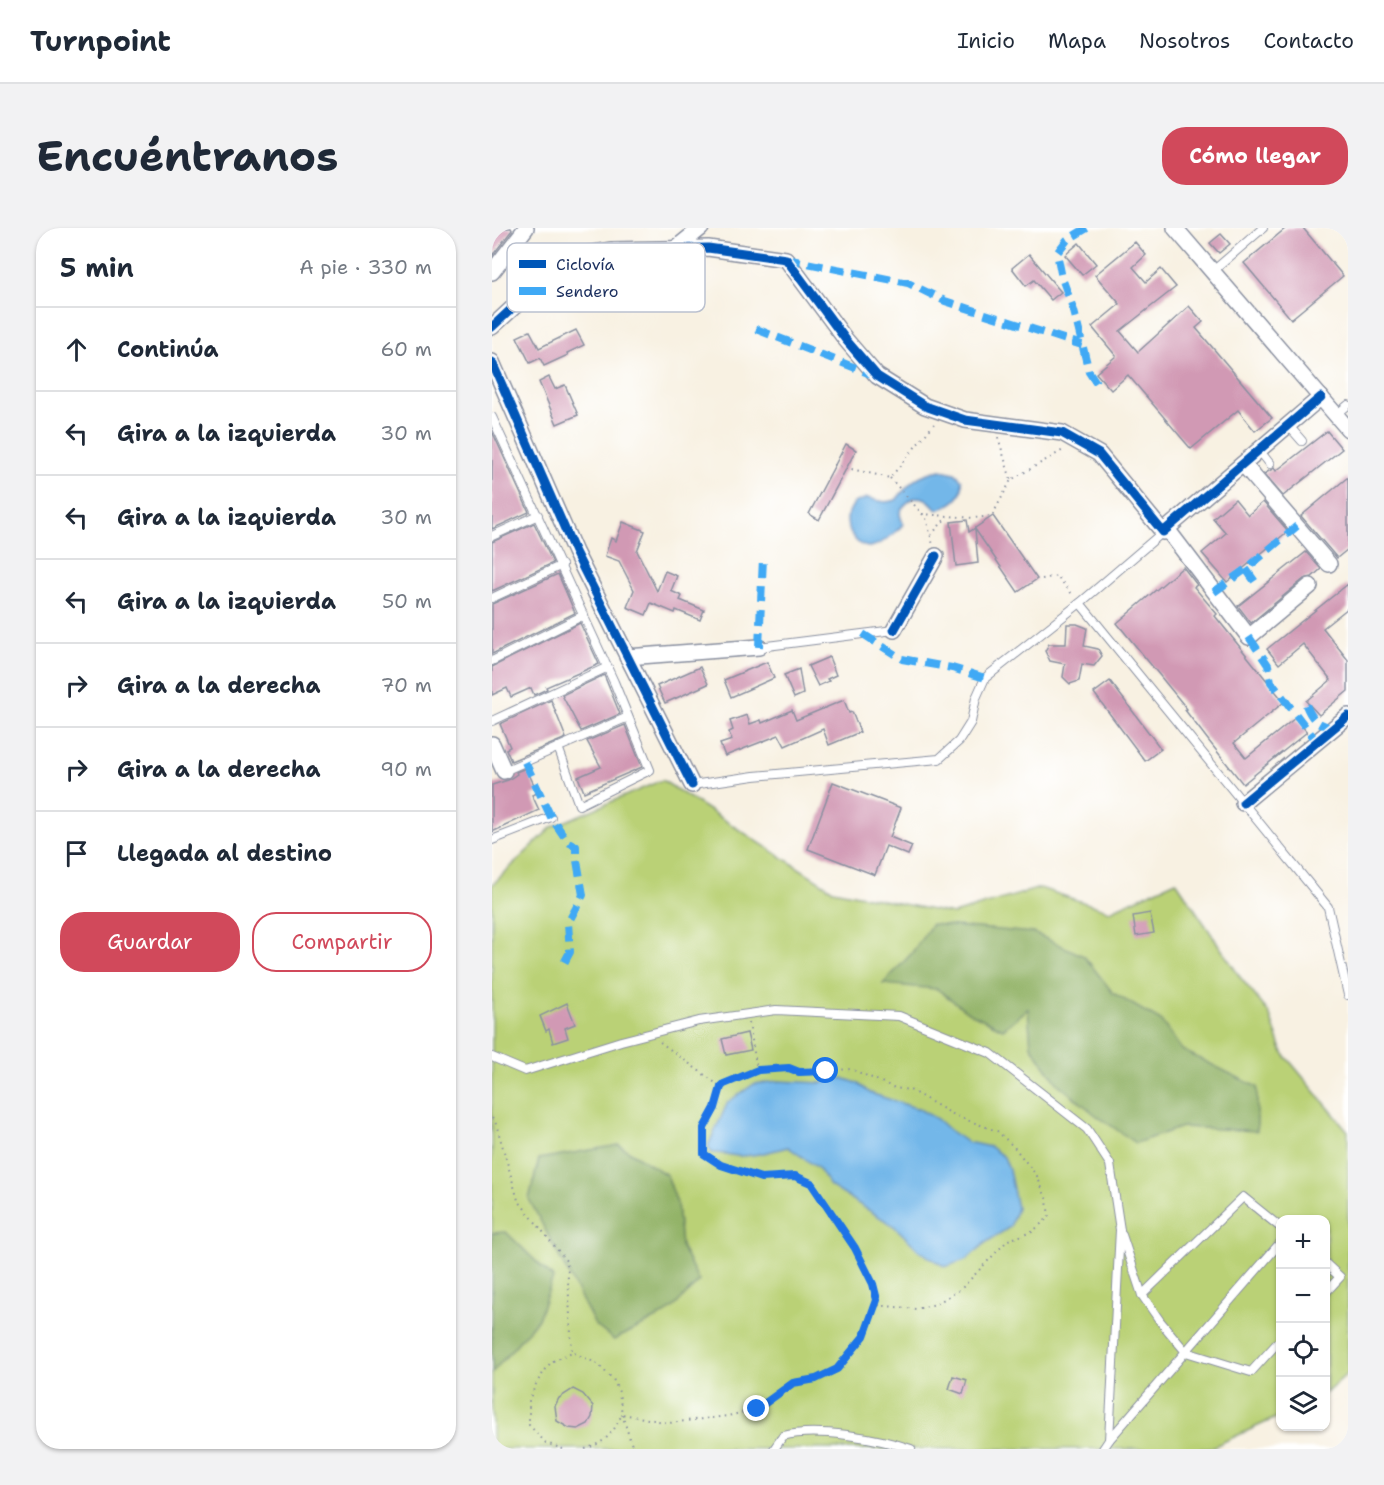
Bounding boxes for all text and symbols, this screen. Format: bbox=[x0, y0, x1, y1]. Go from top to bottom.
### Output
text: Turnpoint bbox=[30, 22, 171, 60]
text: Inicio bbox=[957, 27, 1015, 55]
text: Mapa bbox=[1048, 27, 1106, 55]
text: Nosotros bbox=[1139, 27, 1230, 55]
text: Contacto bbox=[1263, 27, 1354, 55]
button: Cómo llegar bbox=[1162, 127, 1348, 185]
text: Encuéntranos bbox=[36, 128, 338, 184]
legend bbox=[507, 243, 705, 312]
text: 5 min bbox=[60, 250, 134, 285]
text: A pie · 330 m bbox=[299, 254, 432, 280]
text: Ciclovía bbox=[556, 254, 615, 275]
text: Sendero bbox=[556, 281, 618, 302]
icon: ahead bbox=[60, 333, 93, 366]
text: Continúa bbox=[117, 335, 219, 364]
text: 60 m bbox=[380, 336, 432, 362]
icon: left bbox=[60, 417, 93, 450]
text: Gira a la izquierda bbox=[117, 419, 336, 448]
text: 30 m bbox=[380, 420, 432, 446]
icon: left bbox=[60, 501, 93, 534]
text: Gira a la izquierda bbox=[117, 503, 336, 532]
text: 30 m bbox=[380, 504, 432, 530]
icon: left bbox=[60, 585, 93, 618]
text: Gira a la izquierda bbox=[117, 587, 336, 616]
text: 50 m bbox=[382, 588, 432, 614]
icon: right bbox=[60, 669, 93, 702]
text: Gira a la derecha bbox=[117, 671, 321, 700]
text: 70 m bbox=[380, 672, 432, 698]
icon: right bbox=[60, 753, 93, 786]
text: Gira a la derecha bbox=[117, 755, 321, 784]
text: 90 m bbox=[380, 756, 432, 782]
icon: arrive bbox=[60, 837, 93, 870]
text: Llegada al destino bbox=[117, 839, 332, 868]
button: Guardar bbox=[60, 912, 240, 972]
button: Compartir bbox=[252, 912, 432, 972]
route start bbox=[812, 1057, 838, 1083]
map controls bbox=[1276, 1215, 1330, 1431]
button: + bbox=[1276, 1215, 1330, 1269]
button: − bbox=[1276, 1269, 1330, 1323]
button: locate bbox=[1276, 1323, 1330, 1377]
button: layers bbox=[1276, 1377, 1330, 1431]
route end bbox=[743, 1395, 769, 1421]

